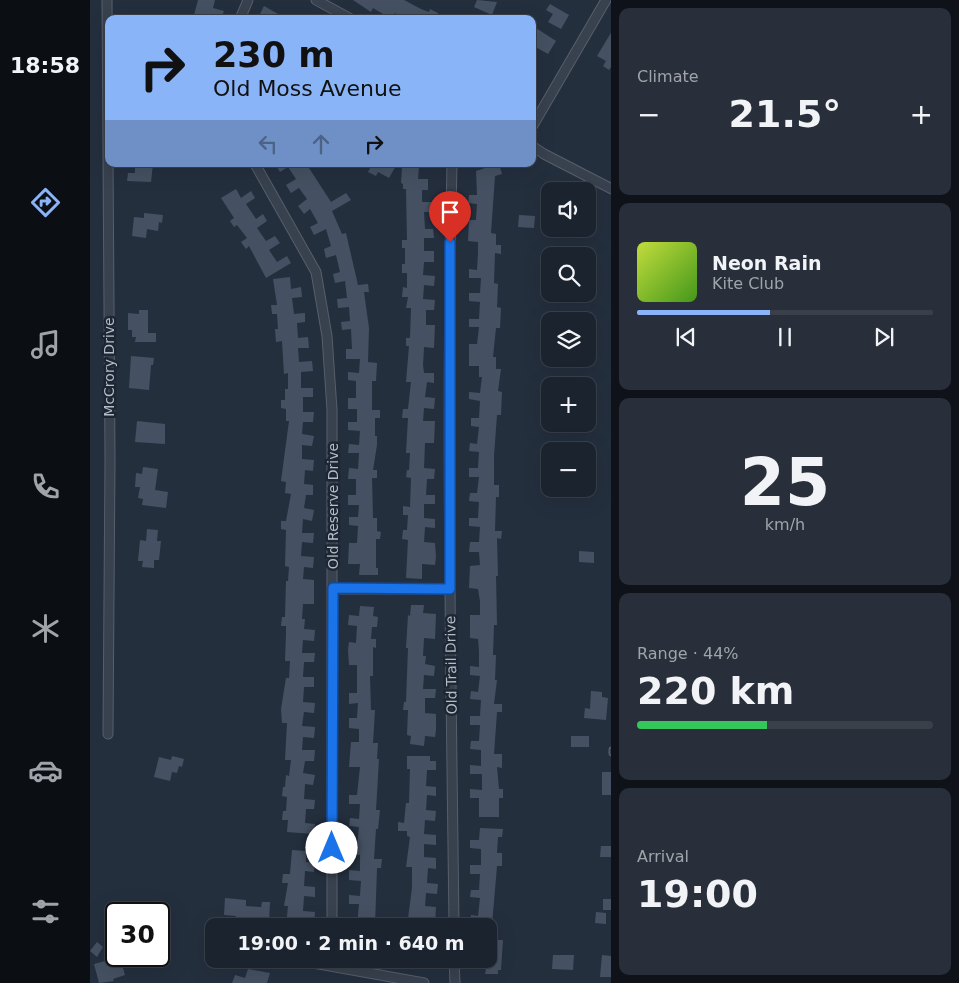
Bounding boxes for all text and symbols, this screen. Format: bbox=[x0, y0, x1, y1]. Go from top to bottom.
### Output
icon: right bbox=[130, 35, 195, 100]
text: 230 m bbox=[213, 35, 335, 75]
text: 18:58 bbox=[10, 53, 80, 78]
text: Climate bbox=[637, 67, 699, 86]
text: Old Moss Avenue bbox=[213, 76, 401, 101]
text: 21.5° bbox=[729, 92, 841, 136]
text: − bbox=[637, 98, 660, 131]
text: + bbox=[910, 98, 933, 131]
icon: left bbox=[254, 130, 282, 158]
icon: ahead bbox=[307, 130, 335, 158]
icon: right bbox=[360, 130, 388, 158]
map controls bbox=[541, 182, 596, 497]
button: sound bbox=[541, 182, 596, 237]
icon: directions bbox=[28, 185, 63, 220]
pin bbox=[429, 191, 471, 242]
icon: arrive bbox=[436, 198, 464, 226]
button: search bbox=[541, 247, 596, 302]
text: Neon Rain bbox=[712, 252, 821, 274]
text: Kite Club bbox=[712, 274, 784, 293]
button: layers bbox=[541, 312, 596, 367]
street label: McCrory Drive bbox=[101, 317, 117, 417]
icon: previous bbox=[672, 323, 700, 351]
icon: pause bbox=[771, 323, 799, 351]
icon: next bbox=[870, 323, 898, 351]
icon: music bbox=[28, 327, 63, 362]
button: + bbox=[541, 377, 596, 432]
button: − bbox=[541, 442, 596, 497]
street label: Old Reserve Drive bbox=[325, 443, 341, 569]
text: 25 bbox=[740, 445, 830, 520]
icon: phone bbox=[28, 469, 63, 504]
text: km/h bbox=[765, 515, 805, 534]
icon: climate bbox=[28, 611, 63, 646]
street label: Old Trail Drive bbox=[442, 616, 460, 714]
text: Range · 44% bbox=[637, 644, 739, 663]
text: 220 km bbox=[637, 669, 794, 713]
icon: car bbox=[28, 753, 63, 788]
position arrow bbox=[305, 821, 357, 873]
text: Arrival bbox=[637, 847, 689, 866]
text: 19:00 bbox=[637, 872, 758, 916]
icon: filters bbox=[28, 894, 63, 929]
speed limit sign: 30 bbox=[105, 902, 170, 967]
text: 19:00 · 2 min · 640 m bbox=[237, 932, 465, 954]

